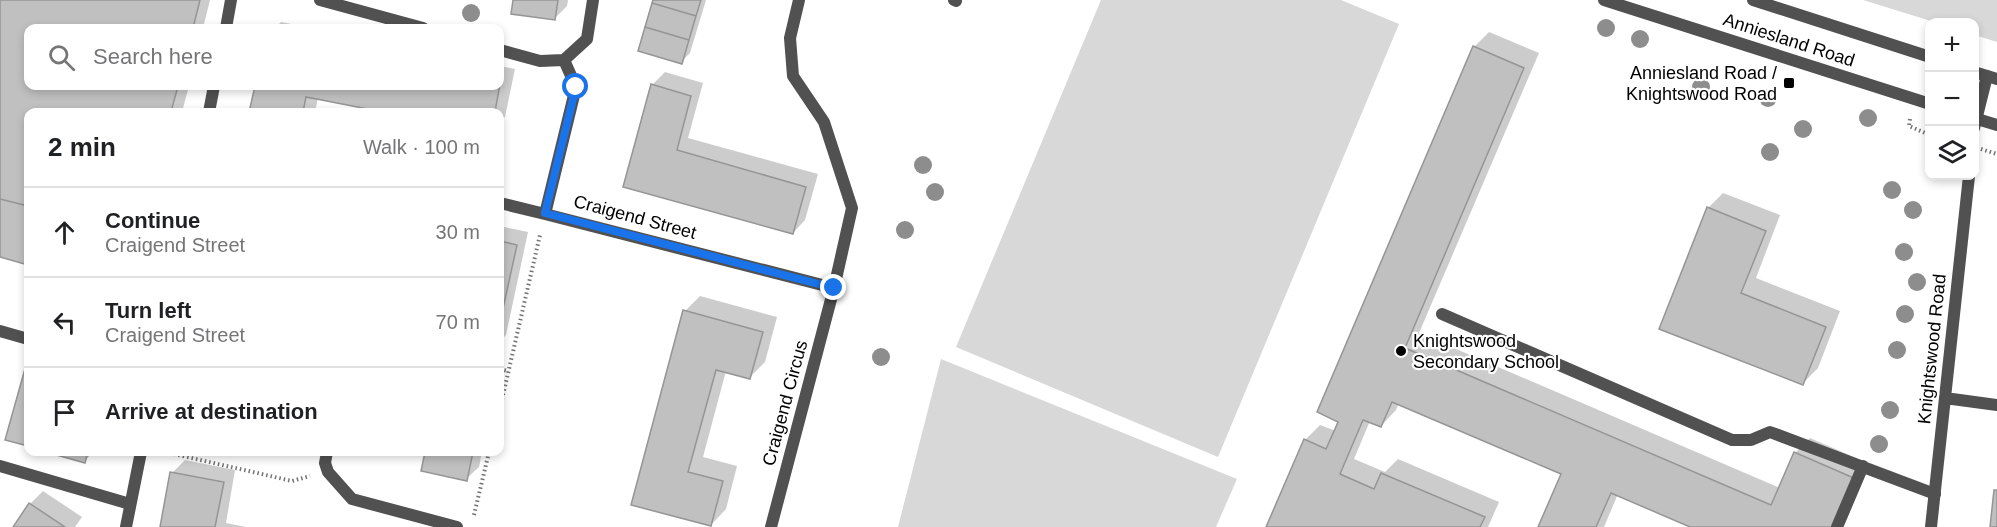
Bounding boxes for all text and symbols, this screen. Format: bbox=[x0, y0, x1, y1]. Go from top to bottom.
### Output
street label: Anniesland Road bbox=[1721, 9, 1857, 71]
map controls bbox=[1925, 18, 1979, 180]
button: + bbox=[1925, 18, 1979, 72]
search box bbox=[24, 24, 504, 90]
icon: search bbox=[45, 41, 78, 74]
text: Search here bbox=[93, 44, 213, 69]
place label: Anniesland Road / Knightswood Road bbox=[1626, 63, 1777, 104]
button: − bbox=[1925, 72, 1979, 126]
route start bbox=[562, 73, 588, 99]
marker: Anniesland Road / Knightswood Road bbox=[1782, 76, 1796, 90]
button: layers bbox=[1925, 126, 1979, 180]
text: 2 min bbox=[48, 132, 116, 162]
text: Walk · 100 m bbox=[363, 136, 480, 158]
street label: Craigend Street bbox=[572, 191, 698, 243]
text: Continue bbox=[105, 208, 200, 233]
icon: ahead bbox=[48, 216, 81, 249]
text: 30 m bbox=[436, 221, 480, 243]
text: Craigend Street bbox=[105, 234, 245, 256]
street label: Knightswood Road bbox=[1914, 273, 1950, 425]
route end bbox=[820, 274, 846, 300]
text: Turn left bbox=[105, 298, 191, 323]
icon: left bbox=[48, 306, 81, 339]
text: 70 m bbox=[436, 311, 480, 333]
text: Craigend Street bbox=[105, 324, 245, 346]
place label: Knightswood Secondary School bbox=[1413, 331, 1559, 372]
street label: Craigend Circus bbox=[759, 338, 811, 468]
marker: Knightswood Secondary School bbox=[1394, 344, 1408, 358]
icon: arrive bbox=[48, 396, 81, 429]
text: Arrive at destination bbox=[105, 399, 318, 424]

